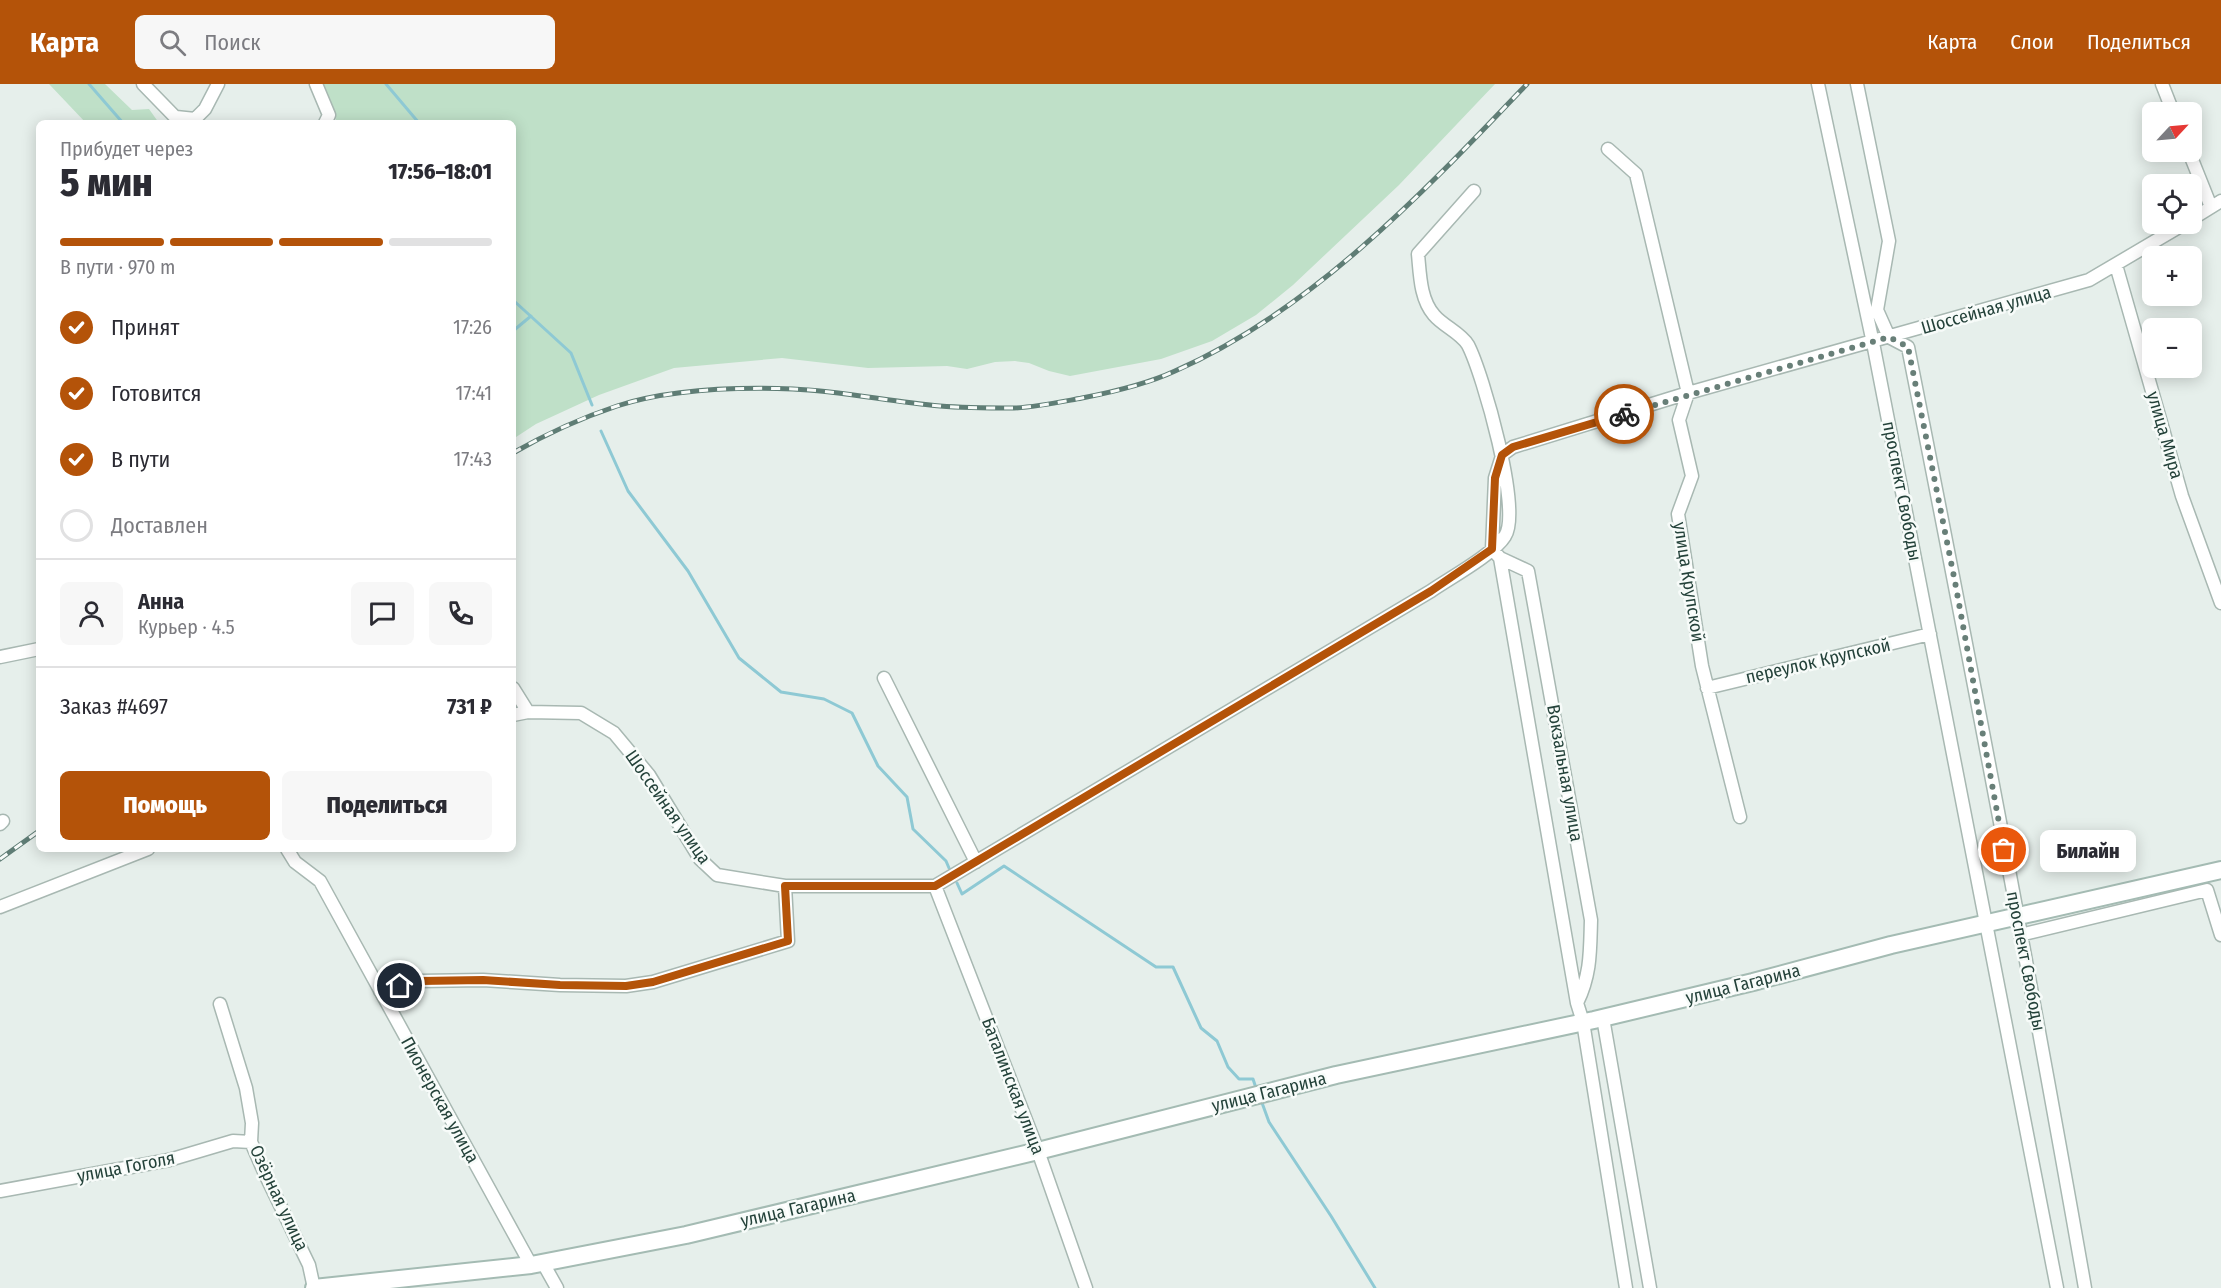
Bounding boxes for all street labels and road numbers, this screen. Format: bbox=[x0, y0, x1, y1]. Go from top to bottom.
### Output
street label: Шоссейная улица bbox=[1918, 281, 2054, 339]
street label: улица Мира bbox=[2142, 389, 2188, 481]
street label: проспект Свободы bbox=[1878, 419, 1926, 563]
street label: улица Крупской bbox=[1669, 520, 1709, 644]
street label: переулок Крупской bbox=[1743, 634, 1893, 688]
street label: Вокзальная улица bbox=[1542, 703, 1588, 843]
street label: Шоссейная улица bbox=[620, 746, 716, 868]
street label: проспект Свободы bbox=[2002, 889, 2050, 1033]
street label: улица Гагарина bbox=[1683, 959, 1803, 1009]
street label: Баталинская улица bbox=[977, 1014, 1049, 1158]
street label: Пионерская улица bbox=[396, 1033, 484, 1167]
street label: улица Гагарина bbox=[1209, 1067, 1329, 1117]
street label: Озёрная улица bbox=[245, 1142, 313, 1255]
street label: улица Гоголя bbox=[75, 1147, 177, 1187]
street label: улица Гагарина bbox=[738, 1184, 858, 1232]

